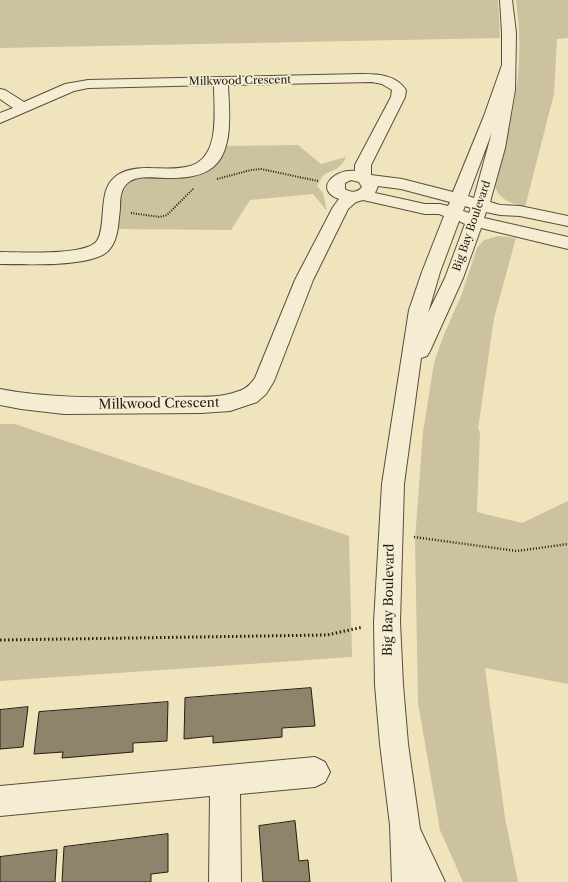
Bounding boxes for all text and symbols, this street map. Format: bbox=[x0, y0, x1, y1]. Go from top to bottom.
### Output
street label: Milkwood Crescent bbox=[189, 74, 291, 88]
street label: Big Bay Boulevard bbox=[450, 179, 494, 273]
street label: Milkwood Crescent bbox=[98, 395, 220, 413]
street label: Big Bay Boulevard bbox=[380, 544, 398, 656]

